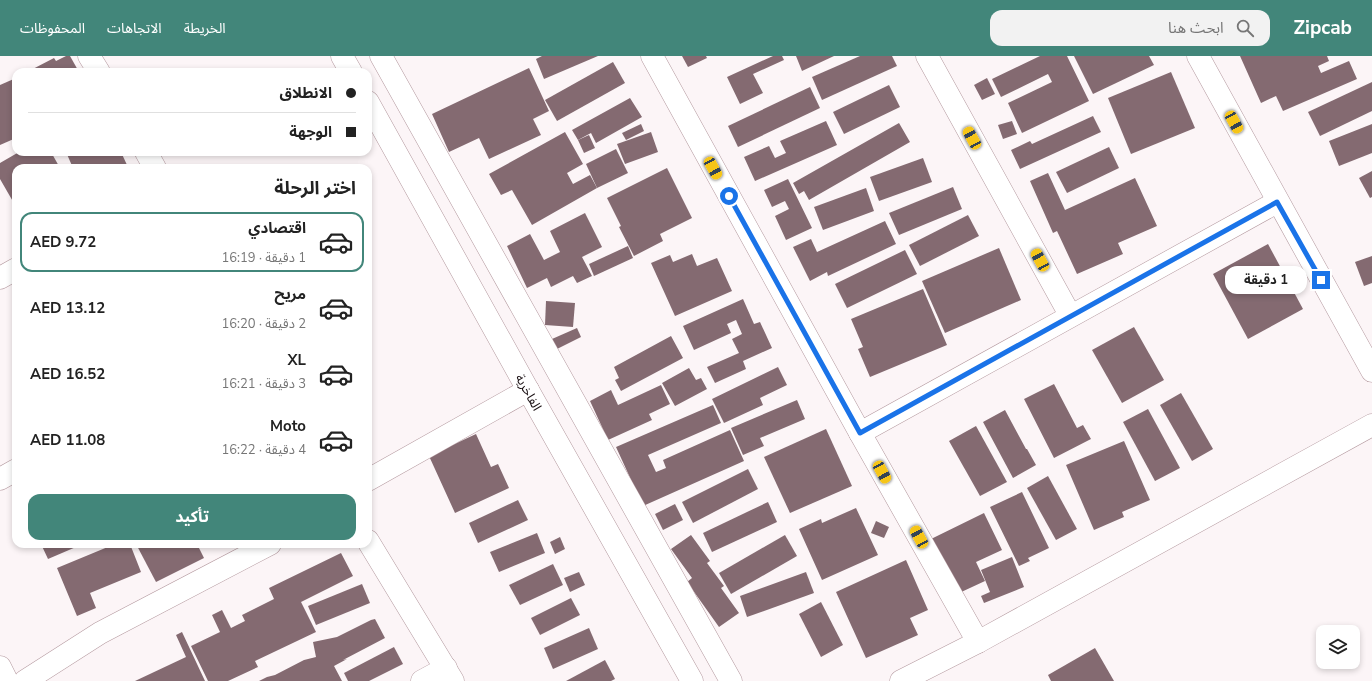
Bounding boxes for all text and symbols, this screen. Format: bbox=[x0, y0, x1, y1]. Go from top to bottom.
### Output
search box bbox=[990, 10, 1270, 46]
text: Zipcab bbox=[1294, 15, 1352, 41]
icon: search bbox=[1234, 17, 1256, 39]
text: ابحث هنا bbox=[1168, 18, 1224, 38]
text: المحفوظات bbox=[20, 19, 85, 38]
text: الاتجاهات bbox=[107, 19, 162, 38]
text: الخريطة bbox=[184, 19, 226, 38]
text: الانطلاق bbox=[280, 83, 332, 103]
car bbox=[1223, 109, 1245, 135]
text: الوجهة bbox=[289, 122, 332, 142]
car bbox=[961, 125, 983, 151]
car bbox=[702, 155, 724, 181]
text: اختر الرحلة bbox=[274, 176, 356, 200]
route start bbox=[720, 187, 738, 205]
text: اقتصادي bbox=[248, 218, 306, 238]
icon: car bbox=[318, 224, 354, 260]
text: AED 9.72 bbox=[30, 232, 96, 252]
car bbox=[1029, 247, 1051, 273]
text: 1 دقيقة · 16:19 bbox=[221, 249, 306, 267]
callout: 1 دقيقة bbox=[1225, 266, 1307, 294]
text: 1 دقيقة bbox=[1244, 271, 1288, 289]
route end bbox=[1312, 271, 1330, 289]
text: مريح bbox=[274, 284, 306, 304]
icon: car bbox=[318, 290, 354, 326]
text: AED 13.12 bbox=[30, 298, 105, 318]
text: 2 دقيقة · 16:20 bbox=[221, 315, 306, 333]
text: XL bbox=[287, 350, 306, 370]
icon: car bbox=[318, 356, 354, 392]
text: AED 16.52 bbox=[30, 364, 105, 384]
street label: الفاخرية bbox=[511, 371, 546, 414]
text: 3 دقيقة · 16:21 bbox=[221, 375, 306, 393]
text: Moto bbox=[270, 416, 306, 436]
icon: car bbox=[318, 422, 354, 458]
text: AED 11.08 bbox=[30, 430, 105, 450]
text: 4 دقيقة · 16:22 bbox=[221, 441, 306, 459]
car bbox=[871, 459, 893, 485]
button: تأكيد bbox=[28, 494, 356, 540]
car bbox=[908, 524, 930, 550]
map controls bbox=[1316, 625, 1360, 669]
button: layers bbox=[1316, 625, 1360, 669]

